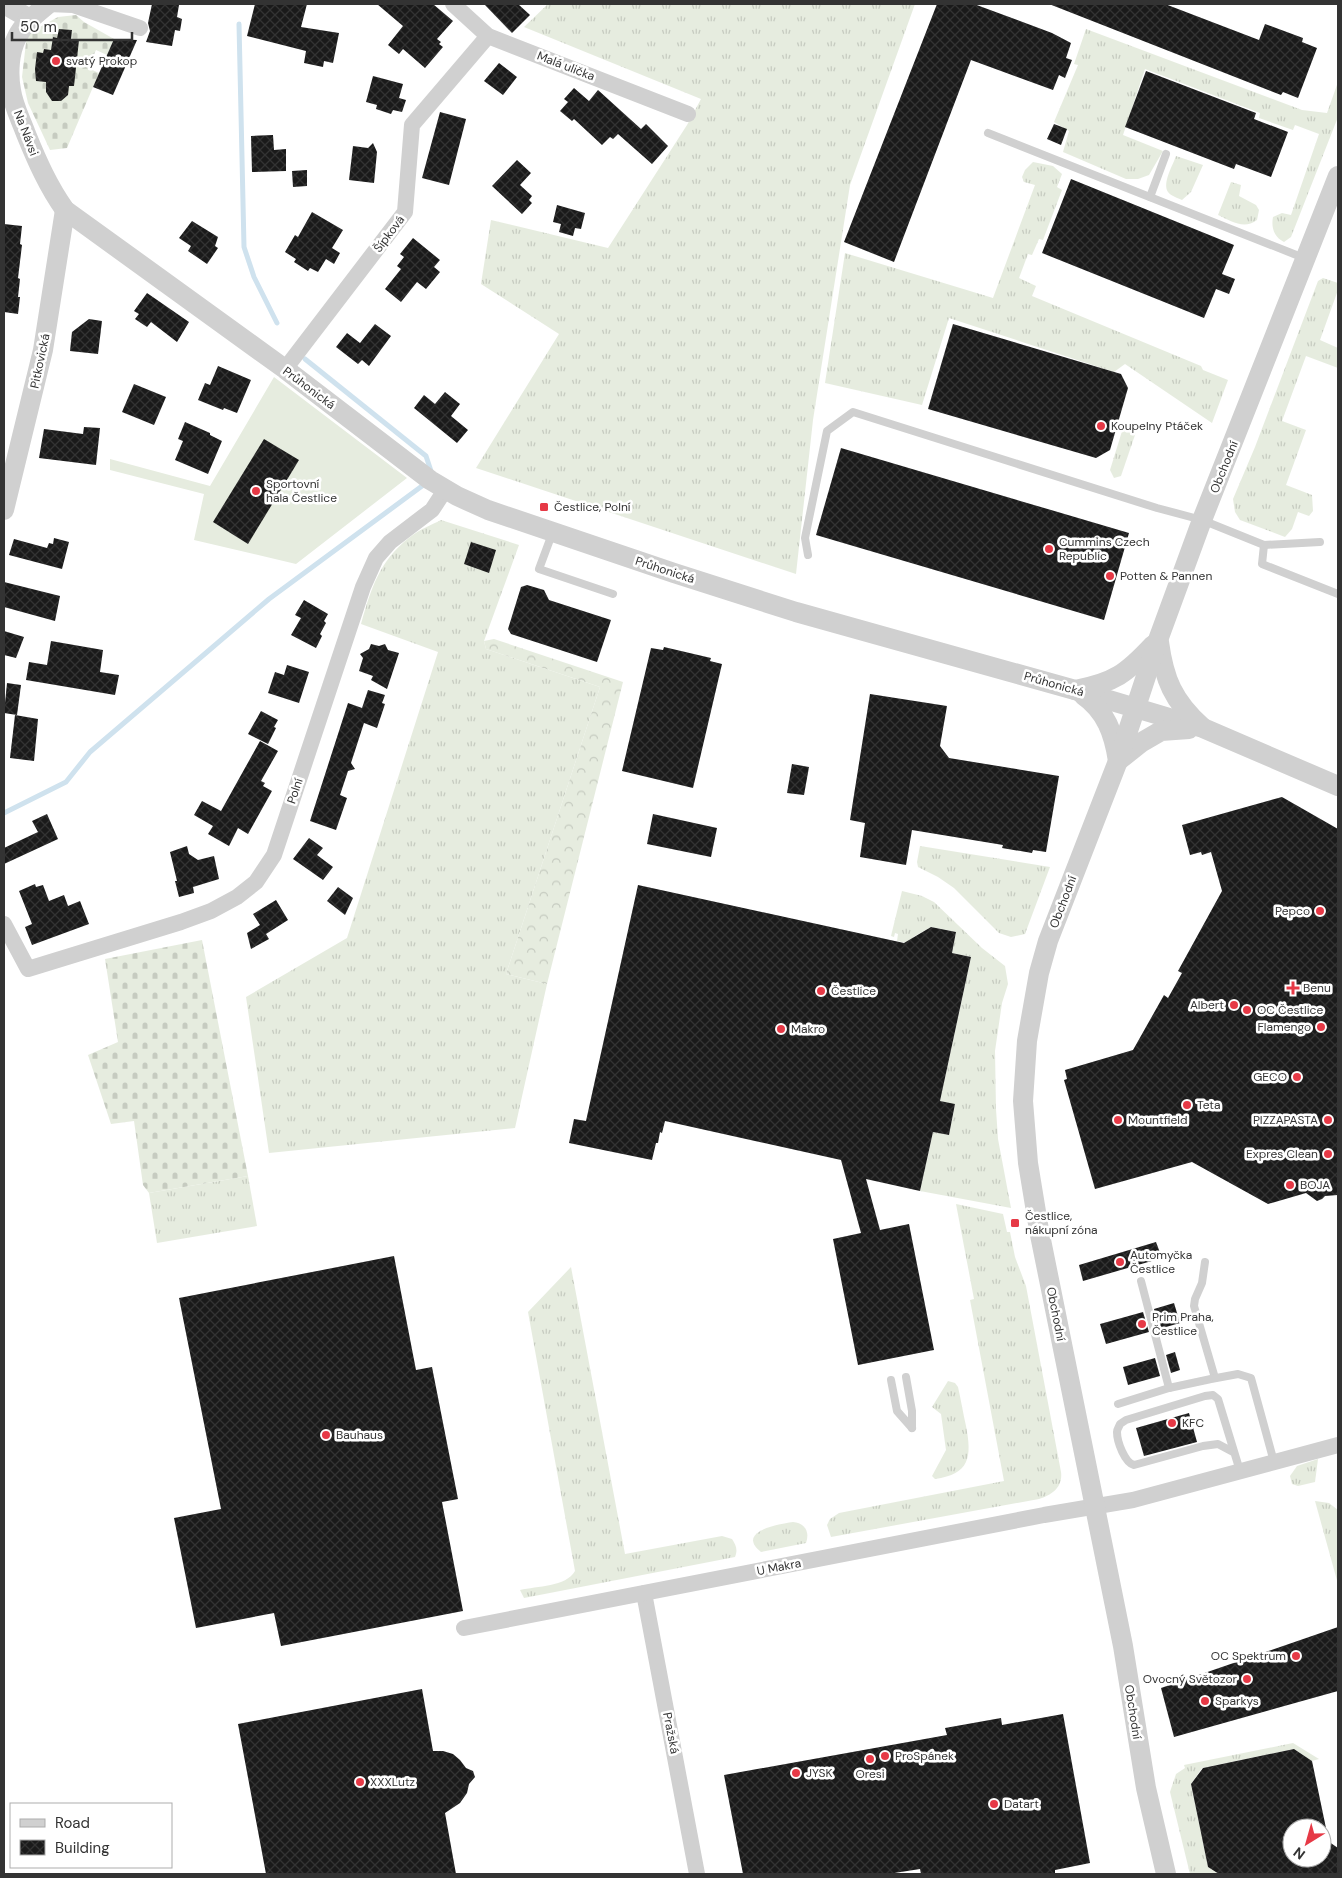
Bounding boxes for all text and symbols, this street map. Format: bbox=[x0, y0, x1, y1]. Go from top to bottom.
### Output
scale bar bbox=[12, 10, 132, 42]
text: 50 m bbox=[20, 17, 57, 37]
street label: Malá ulička bbox=[535, 48, 597, 84]
place label: svatý Prokop bbox=[66, 53, 137, 69]
marker: svatý Prokop bbox=[50, 55, 62, 67]
street label: Na Návsi bbox=[10, 108, 42, 158]
street label: Šípková bbox=[370, 212, 408, 256]
street label: Pitkovická bbox=[26, 332, 54, 390]
street label: Průhonická bbox=[280, 363, 338, 413]
place label: Koupelny Ptáček bbox=[1111, 418, 1203, 434]
marker: Koupelny Ptáček bbox=[1095, 420, 1107, 432]
street label: Obchodní bbox=[1206, 438, 1242, 495]
place label: Sportovní hala Čestlice bbox=[266, 476, 337, 506]
marker: Sportovní hala Čestlice bbox=[250, 485, 262, 497]
place label: Čestlice, Polní bbox=[554, 499, 631, 515]
marker: Čestlice, Polní bbox=[538, 501, 550, 513]
place label: Cummins Czech Republic bbox=[1059, 534, 1150, 564]
marker: Cummins Czech Republic bbox=[1043, 543, 1055, 555]
street label: Průhonická bbox=[633, 553, 697, 587]
place label: Potten & Pannen bbox=[1120, 568, 1212, 584]
marker: Potten & Pannen bbox=[1104, 570, 1116, 582]
street label: Průhonická bbox=[1022, 668, 1086, 700]
street label: Polní bbox=[283, 776, 307, 806]
street label: Obchodní bbox=[1046, 873, 1080, 930]
place label: Pepco bbox=[1275, 903, 1310, 919]
marker: Pepco bbox=[1314, 905, 1326, 917]
place label: Benu bbox=[1303, 980, 1331, 996]
marker: Benu bbox=[1287, 982, 1299, 994]
place label: Čestlice bbox=[831, 983, 876, 999]
marker: Čestlice bbox=[815, 985, 827, 997]
place label: Albert bbox=[1190, 997, 1224, 1013]
marker: Albert bbox=[1228, 999, 1240, 1011]
place label: OC Čestlice bbox=[1257, 1002, 1323, 1018]
marker: OC Čestlice bbox=[1241, 1004, 1253, 1016]
place label: Flamengo bbox=[1257, 1019, 1311, 1035]
place label: Makro bbox=[791, 1021, 825, 1037]
marker: Flamengo bbox=[1315, 1021, 1327, 1033]
marker: Makro bbox=[775, 1023, 787, 1035]
place label: GECO bbox=[1253, 1069, 1287, 1085]
marker: GECO bbox=[1291, 1071, 1303, 1083]
place label: Teta bbox=[1197, 1097, 1221, 1113]
marker: Teta bbox=[1181, 1099, 1193, 1111]
place label: Mountfield bbox=[1128, 1112, 1187, 1128]
place label: PIZZAPASTA bbox=[1253, 1112, 1318, 1128]
marker: Mountfield bbox=[1112, 1114, 1124, 1126]
marker: PIZZAPASTA bbox=[1322, 1114, 1334, 1126]
place label: Expres Clean bbox=[1246, 1146, 1318, 1162]
marker: Expres Clean bbox=[1322, 1148, 1334, 1160]
place label: BOJA bbox=[1300, 1177, 1330, 1193]
marker: BOJA bbox=[1284, 1179, 1296, 1191]
place label: Čestlice, nákupní zóna bbox=[1025, 1208, 1098, 1238]
marker: Čestlice, nákupní zóna bbox=[1009, 1217, 1021, 1229]
place label: Automyčka Čestlice bbox=[1130, 1247, 1192, 1277]
marker: Automyčka Čestlice bbox=[1114, 1256, 1126, 1268]
street label: Obchodní bbox=[1043, 1286, 1069, 1343]
place label: Prim Praha, Čestlice bbox=[1152, 1309, 1214, 1339]
marker: Prim Praha, Čestlice bbox=[1136, 1318, 1148, 1330]
place label: KFC bbox=[1182, 1415, 1204, 1431]
marker: KFC bbox=[1166, 1417, 1178, 1429]
place label: Bauhaus bbox=[336, 1427, 383, 1443]
marker: Bauhaus bbox=[320, 1429, 332, 1441]
street label: U Makra bbox=[756, 1555, 802, 1579]
place label: OC Spektrum bbox=[1211, 1648, 1286, 1664]
marker: OC Spektrum bbox=[1290, 1650, 1302, 1662]
place label: Ovocný Světozor bbox=[1143, 1671, 1238, 1687]
marker: Ovocný Světozor bbox=[1241, 1673, 1253, 1685]
street label: Obchodní bbox=[1121, 1684, 1145, 1741]
place label: Sparkys bbox=[1215, 1693, 1259, 1709]
marker: Sparkys bbox=[1199, 1695, 1211, 1707]
street label: Pražská bbox=[659, 1711, 683, 1755]
place label: ProSpánek bbox=[895, 1748, 954, 1764]
marker: ProSpánek bbox=[879, 1750, 891, 1762]
marker: Oresi bbox=[864, 1753, 876, 1765]
place label: JYSK bbox=[806, 1765, 832, 1781]
place label: Oresi bbox=[855, 1766, 885, 1782]
marker: JYSK bbox=[790, 1767, 802, 1779]
place label: XXXLutz bbox=[370, 1774, 415, 1790]
marker: XXXLutz bbox=[354, 1776, 366, 1788]
place label: Datart bbox=[1004, 1796, 1039, 1812]
marker: Datart bbox=[988, 1798, 1000, 1810]
legend bbox=[10, 1803, 172, 1868]
text: Road bbox=[55, 1813, 90, 1833]
north arrow bbox=[1282, 1818, 1332, 1868]
text: Building bbox=[55, 1838, 110, 1858]
text: N bbox=[1290, 1843, 1309, 1864]

